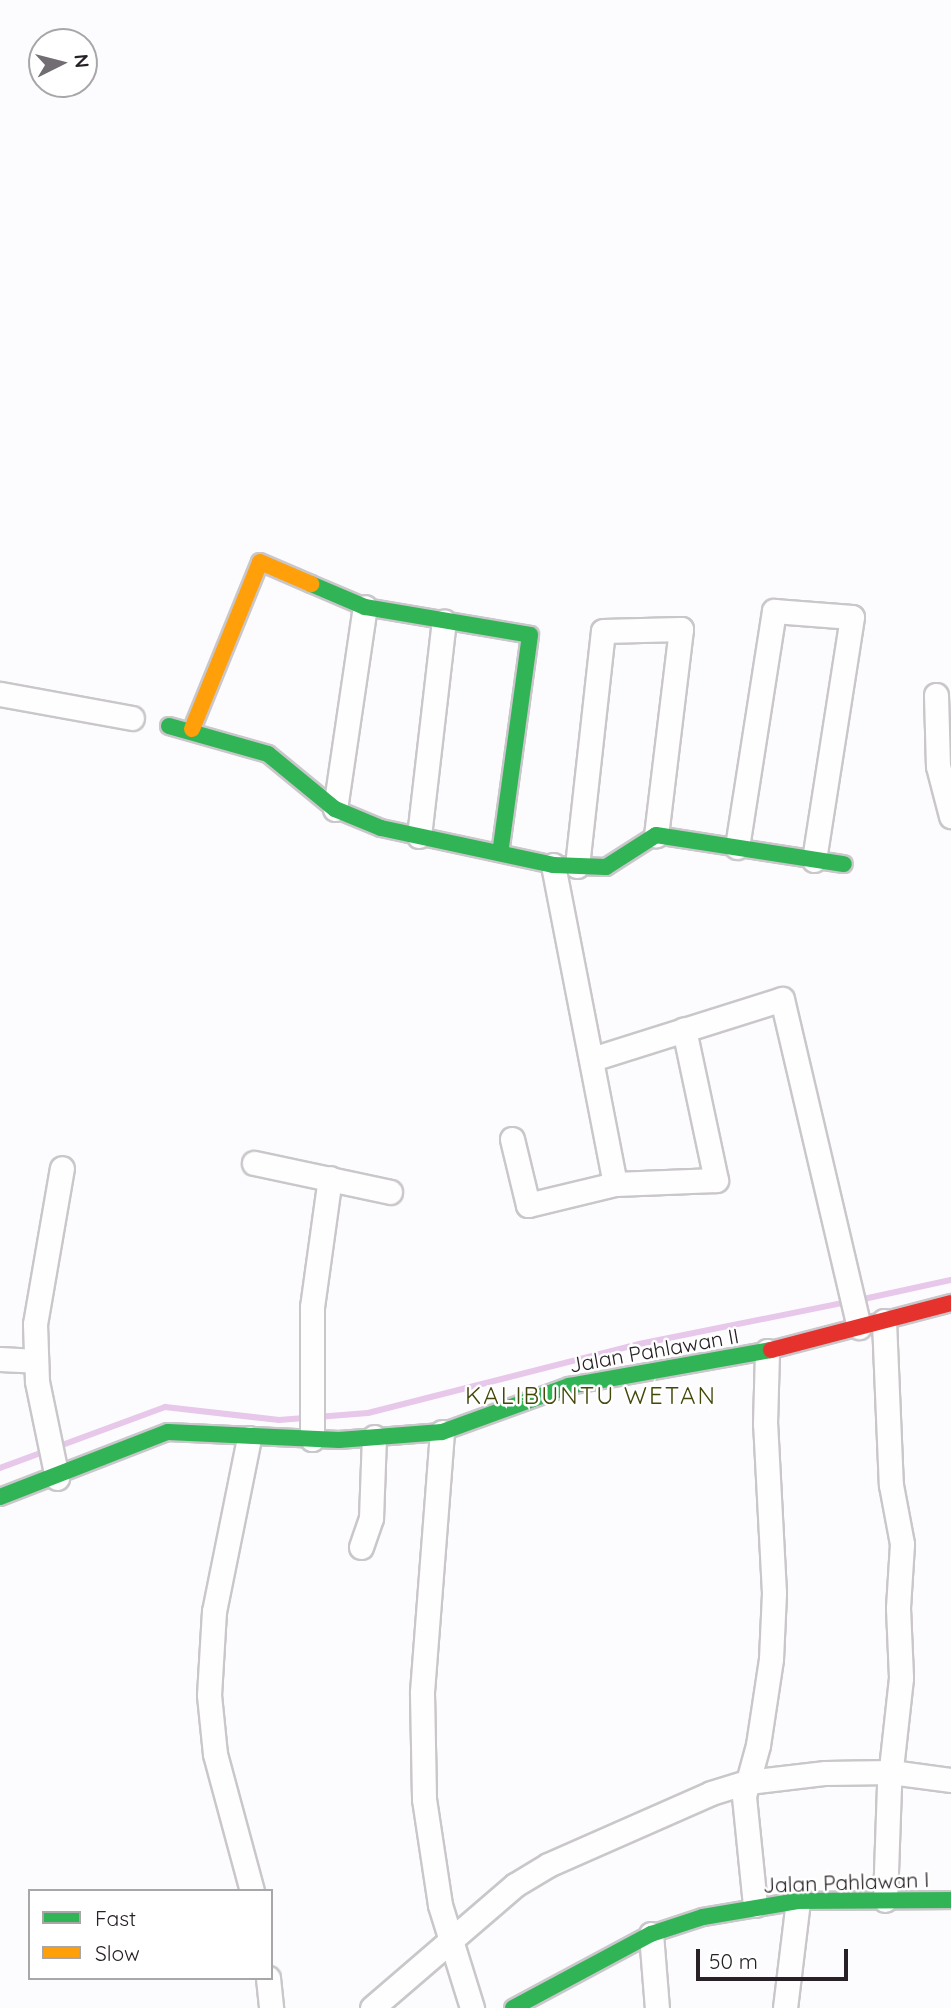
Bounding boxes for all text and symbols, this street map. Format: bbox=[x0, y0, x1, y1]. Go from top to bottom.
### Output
north arrow bbox=[28, 28, 98, 98]
text: N bbox=[69, 53, 95, 69]
street label: Jalan Pahlawan II bbox=[567, 1323, 741, 1377]
district label: KALIBUNTU WETAN bbox=[467, 1382, 715, 1410]
street label: Jalan Pahlawan I bbox=[762, 1867, 930, 1897]
legend bbox=[28, 1889, 273, 1980]
text: Fast bbox=[95, 1905, 136, 1931]
scale bar bbox=[699, 1934, 851, 1978]
text: Slow bbox=[95, 1940, 140, 1966]
text: 50 m bbox=[709, 1948, 758, 1974]

